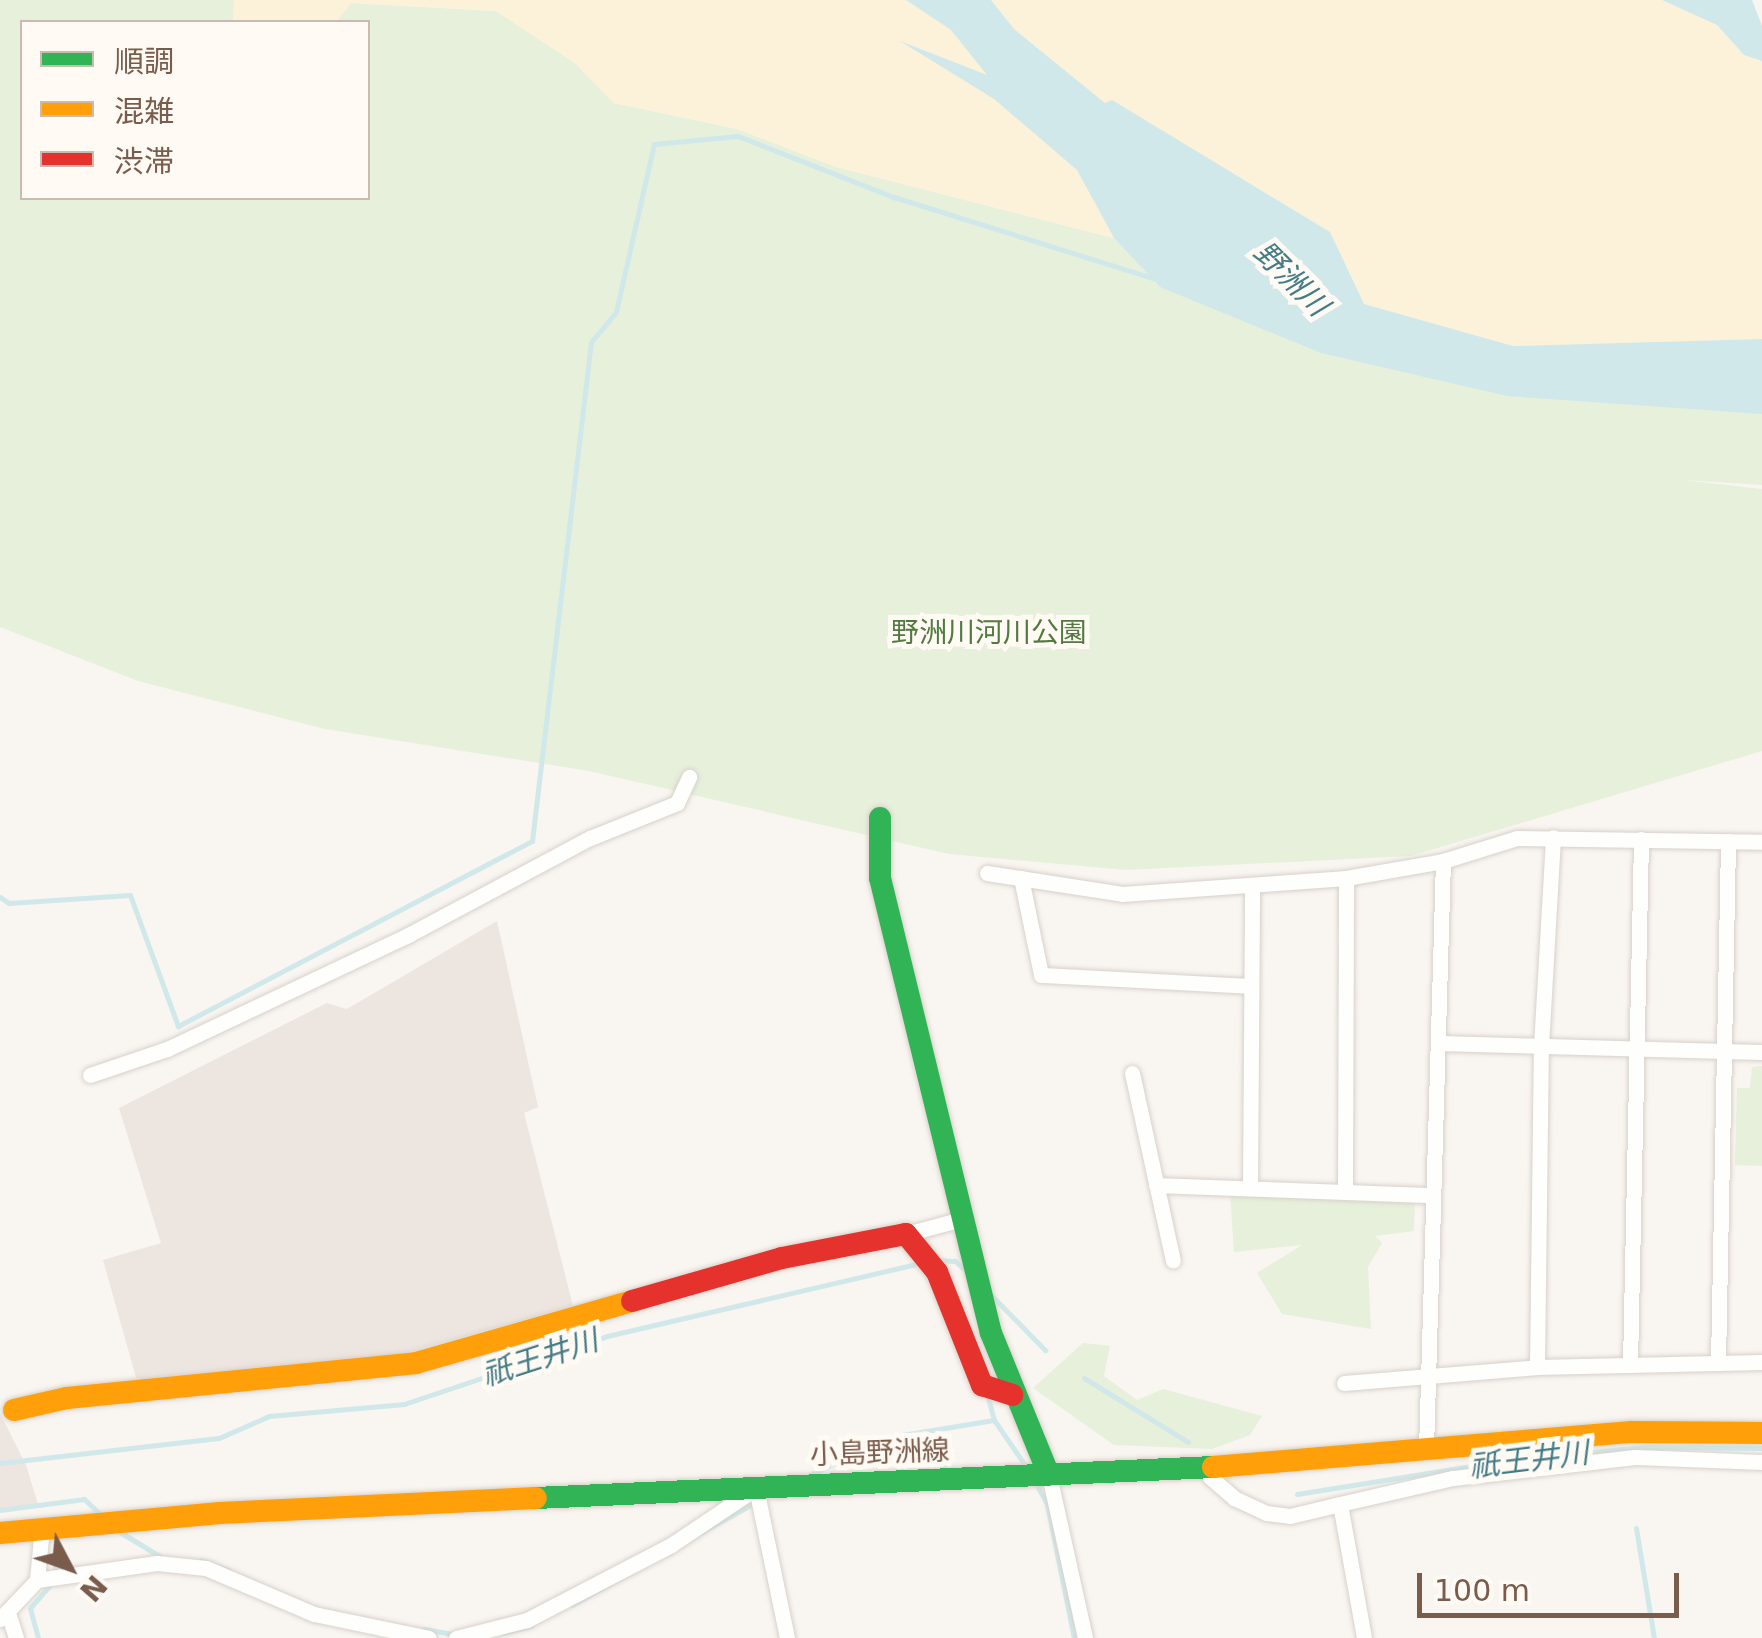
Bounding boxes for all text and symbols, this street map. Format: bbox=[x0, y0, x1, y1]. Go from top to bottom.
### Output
legend bbox=[20, 20, 370, 200]
text: 順調 bbox=[114, 44, 174, 79]
text: 混雑 bbox=[114, 94, 174, 129]
text: 渋滞 bbox=[114, 144, 174, 179]
water label: 野洲川 bbox=[1246, 234, 1336, 324]
park label: 野洲川河川公園 bbox=[891, 616, 1087, 650]
water label: 祇王井川 bbox=[477, 1322, 603, 1394]
street label: 小島野洲線 bbox=[809, 1434, 951, 1472]
water label: 祇王井川 bbox=[1467, 1435, 1591, 1485]
north arrow bbox=[20, 1518, 120, 1618]
scale bar bbox=[1422, 1553, 1684, 1615]
text: N bbox=[73, 1568, 113, 1608]
text: 100 m bbox=[1434, 1573, 1530, 1608]

